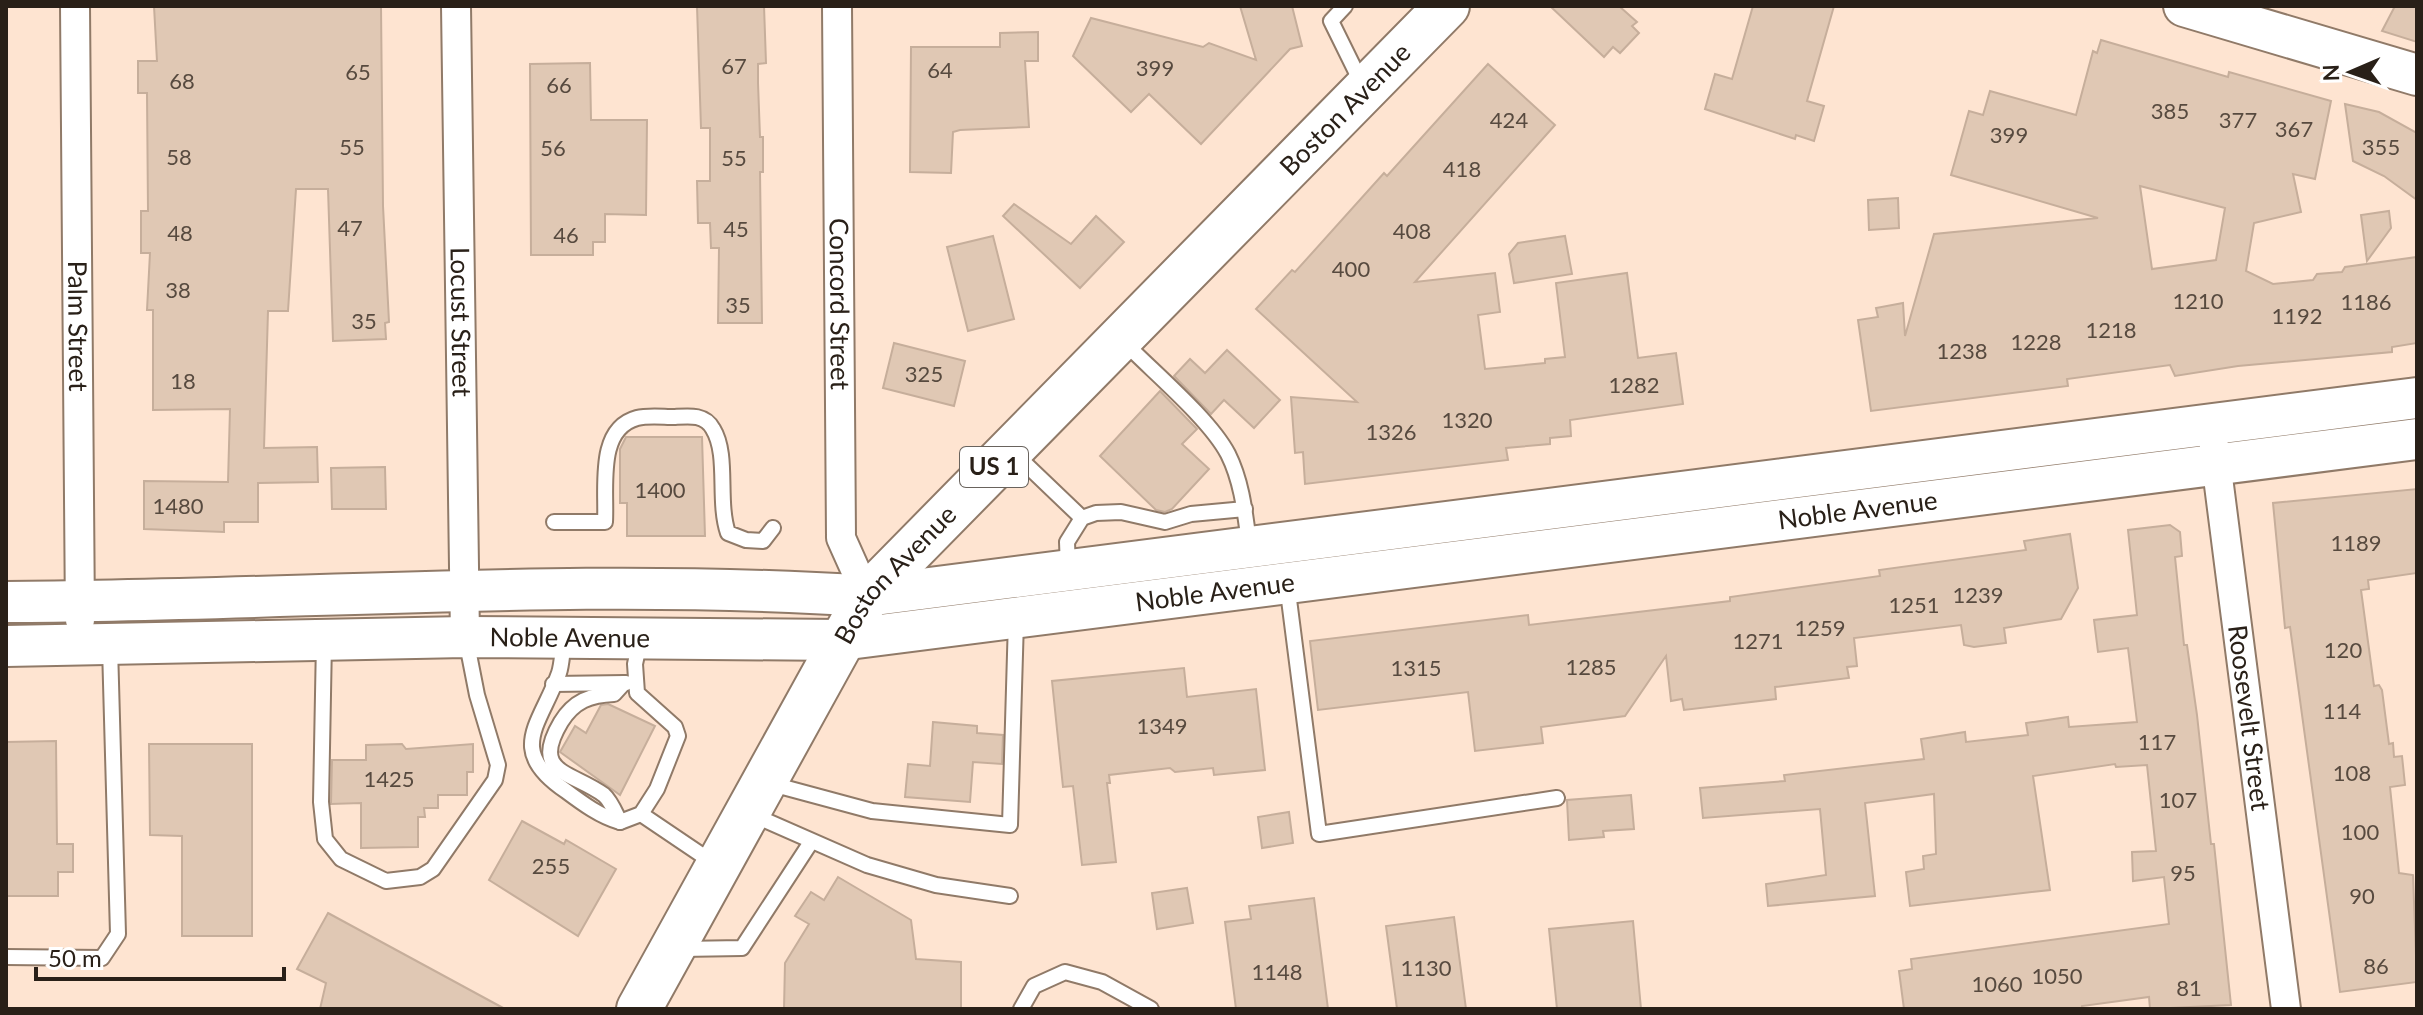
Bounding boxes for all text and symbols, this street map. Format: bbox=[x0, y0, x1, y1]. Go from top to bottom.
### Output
north arrow bbox=[2311, 32, 2391, 112]
street label: Boston Avenue bbox=[1272, 36, 1417, 182]
house number: 67 bbox=[721, 52, 747, 79]
house number: 399 bbox=[1136, 54, 1174, 81]
house number: 64 bbox=[927, 56, 953, 83]
house number: 65 bbox=[345, 58, 371, 85]
text: N bbox=[2317, 64, 2344, 82]
house number: 68 bbox=[169, 67, 195, 94]
house number: 66 bbox=[546, 71, 572, 98]
house number: 385 bbox=[2151, 97, 2189, 124]
house number: 424 bbox=[1490, 106, 1528, 133]
house number: 377 bbox=[2219, 106, 2257, 133]
house number: 367 bbox=[2275, 115, 2313, 142]
house number: 399 bbox=[1990, 121, 2028, 148]
house number: 55 bbox=[339, 133, 365, 160]
house number: 355 bbox=[2362, 133, 2400, 160]
house number: 56 bbox=[540, 134, 566, 161]
house number: 58 bbox=[166, 143, 192, 170]
house number: 55 bbox=[721, 144, 747, 171]
house number: 418 bbox=[1443, 155, 1481, 182]
house number: 47 bbox=[337, 214, 363, 241]
house number: 45 bbox=[723, 215, 749, 242]
house number: 408 bbox=[1393, 217, 1431, 244]
street label: Concord Street bbox=[824, 218, 857, 391]
house number: 48 bbox=[167, 219, 193, 246]
house number: 46 bbox=[553, 221, 579, 248]
street label: Locust Street bbox=[444, 247, 479, 398]
house number: 400 bbox=[1332, 255, 1370, 282]
street label: Palm Street bbox=[62, 260, 95, 392]
house number: 38 bbox=[165, 276, 191, 303]
house number: 1210 bbox=[2172, 287, 2224, 314]
house number: 1186 bbox=[2340, 288, 2392, 315]
house number: 35 bbox=[725, 291, 751, 318]
house number: 1192 bbox=[2271, 302, 2323, 329]
house number: 35 bbox=[351, 307, 377, 334]
house number: 1218 bbox=[2085, 316, 2137, 343]
house number: 1228 bbox=[2010, 328, 2062, 355]
house number: 1238 bbox=[1936, 337, 1988, 364]
house number: 325 bbox=[905, 360, 943, 387]
house number: 18 bbox=[170, 367, 196, 394]
house number: 1282 bbox=[1608, 371, 1660, 398]
house number: 1320 bbox=[1441, 406, 1493, 433]
house number: 1326 bbox=[1365, 418, 1417, 445]
road number: US 1 bbox=[960, 447, 1028, 487]
house number: 1400 bbox=[634, 476, 686, 503]
street label: Noble Avenue bbox=[1776, 483, 1939, 535]
house number: 1480 bbox=[152, 492, 204, 519]
street label: Boston Avenue bbox=[827, 498, 962, 649]
house number: 1189 bbox=[2330, 529, 2382, 556]
street label: Noble Avenue bbox=[1133, 565, 1296, 617]
house number: 1239 bbox=[1952, 581, 2004, 608]
house number: 1251 bbox=[1888, 591, 1940, 618]
house number: 1259 bbox=[1794, 614, 1846, 641]
street label: Noble Avenue bbox=[490, 620, 650, 653]
street label: Roosevelt Street bbox=[2222, 623, 2278, 813]
house number: 1271 bbox=[1732, 627, 1784, 654]
house number: 120 bbox=[2324, 636, 2362, 663]
house number: 1285 bbox=[1565, 653, 1617, 680]
house number: 1315 bbox=[1390, 654, 1442, 681]
house number: 114 bbox=[2323, 697, 2361, 724]
house number: 1349 bbox=[1136, 712, 1188, 739]
house number: 117 bbox=[2138, 728, 2176, 755]
house number: 108 bbox=[2333, 759, 2371, 786]
house number: 1425 bbox=[363, 765, 415, 792]
house number: 107 bbox=[2159, 786, 2197, 813]
house number: 100 bbox=[2341, 818, 2379, 845]
house number: 255 bbox=[532, 852, 570, 879]
house number: 95 bbox=[2170, 859, 2196, 886]
house number: 90 bbox=[2349, 882, 2375, 909]
scale bar bbox=[36, 931, 284, 981]
text: 50 m bbox=[48, 943, 102, 972]
house number: 86 bbox=[2363, 952, 2389, 979]
house number: 1130 bbox=[1400, 954, 1452, 981]
house number: 1148 bbox=[1251, 958, 1303, 985]
house number: 1050 bbox=[2031, 962, 2083, 989]
house number: 1060 bbox=[1971, 970, 2023, 997]
house number: 81 bbox=[2176, 974, 2202, 1001]

